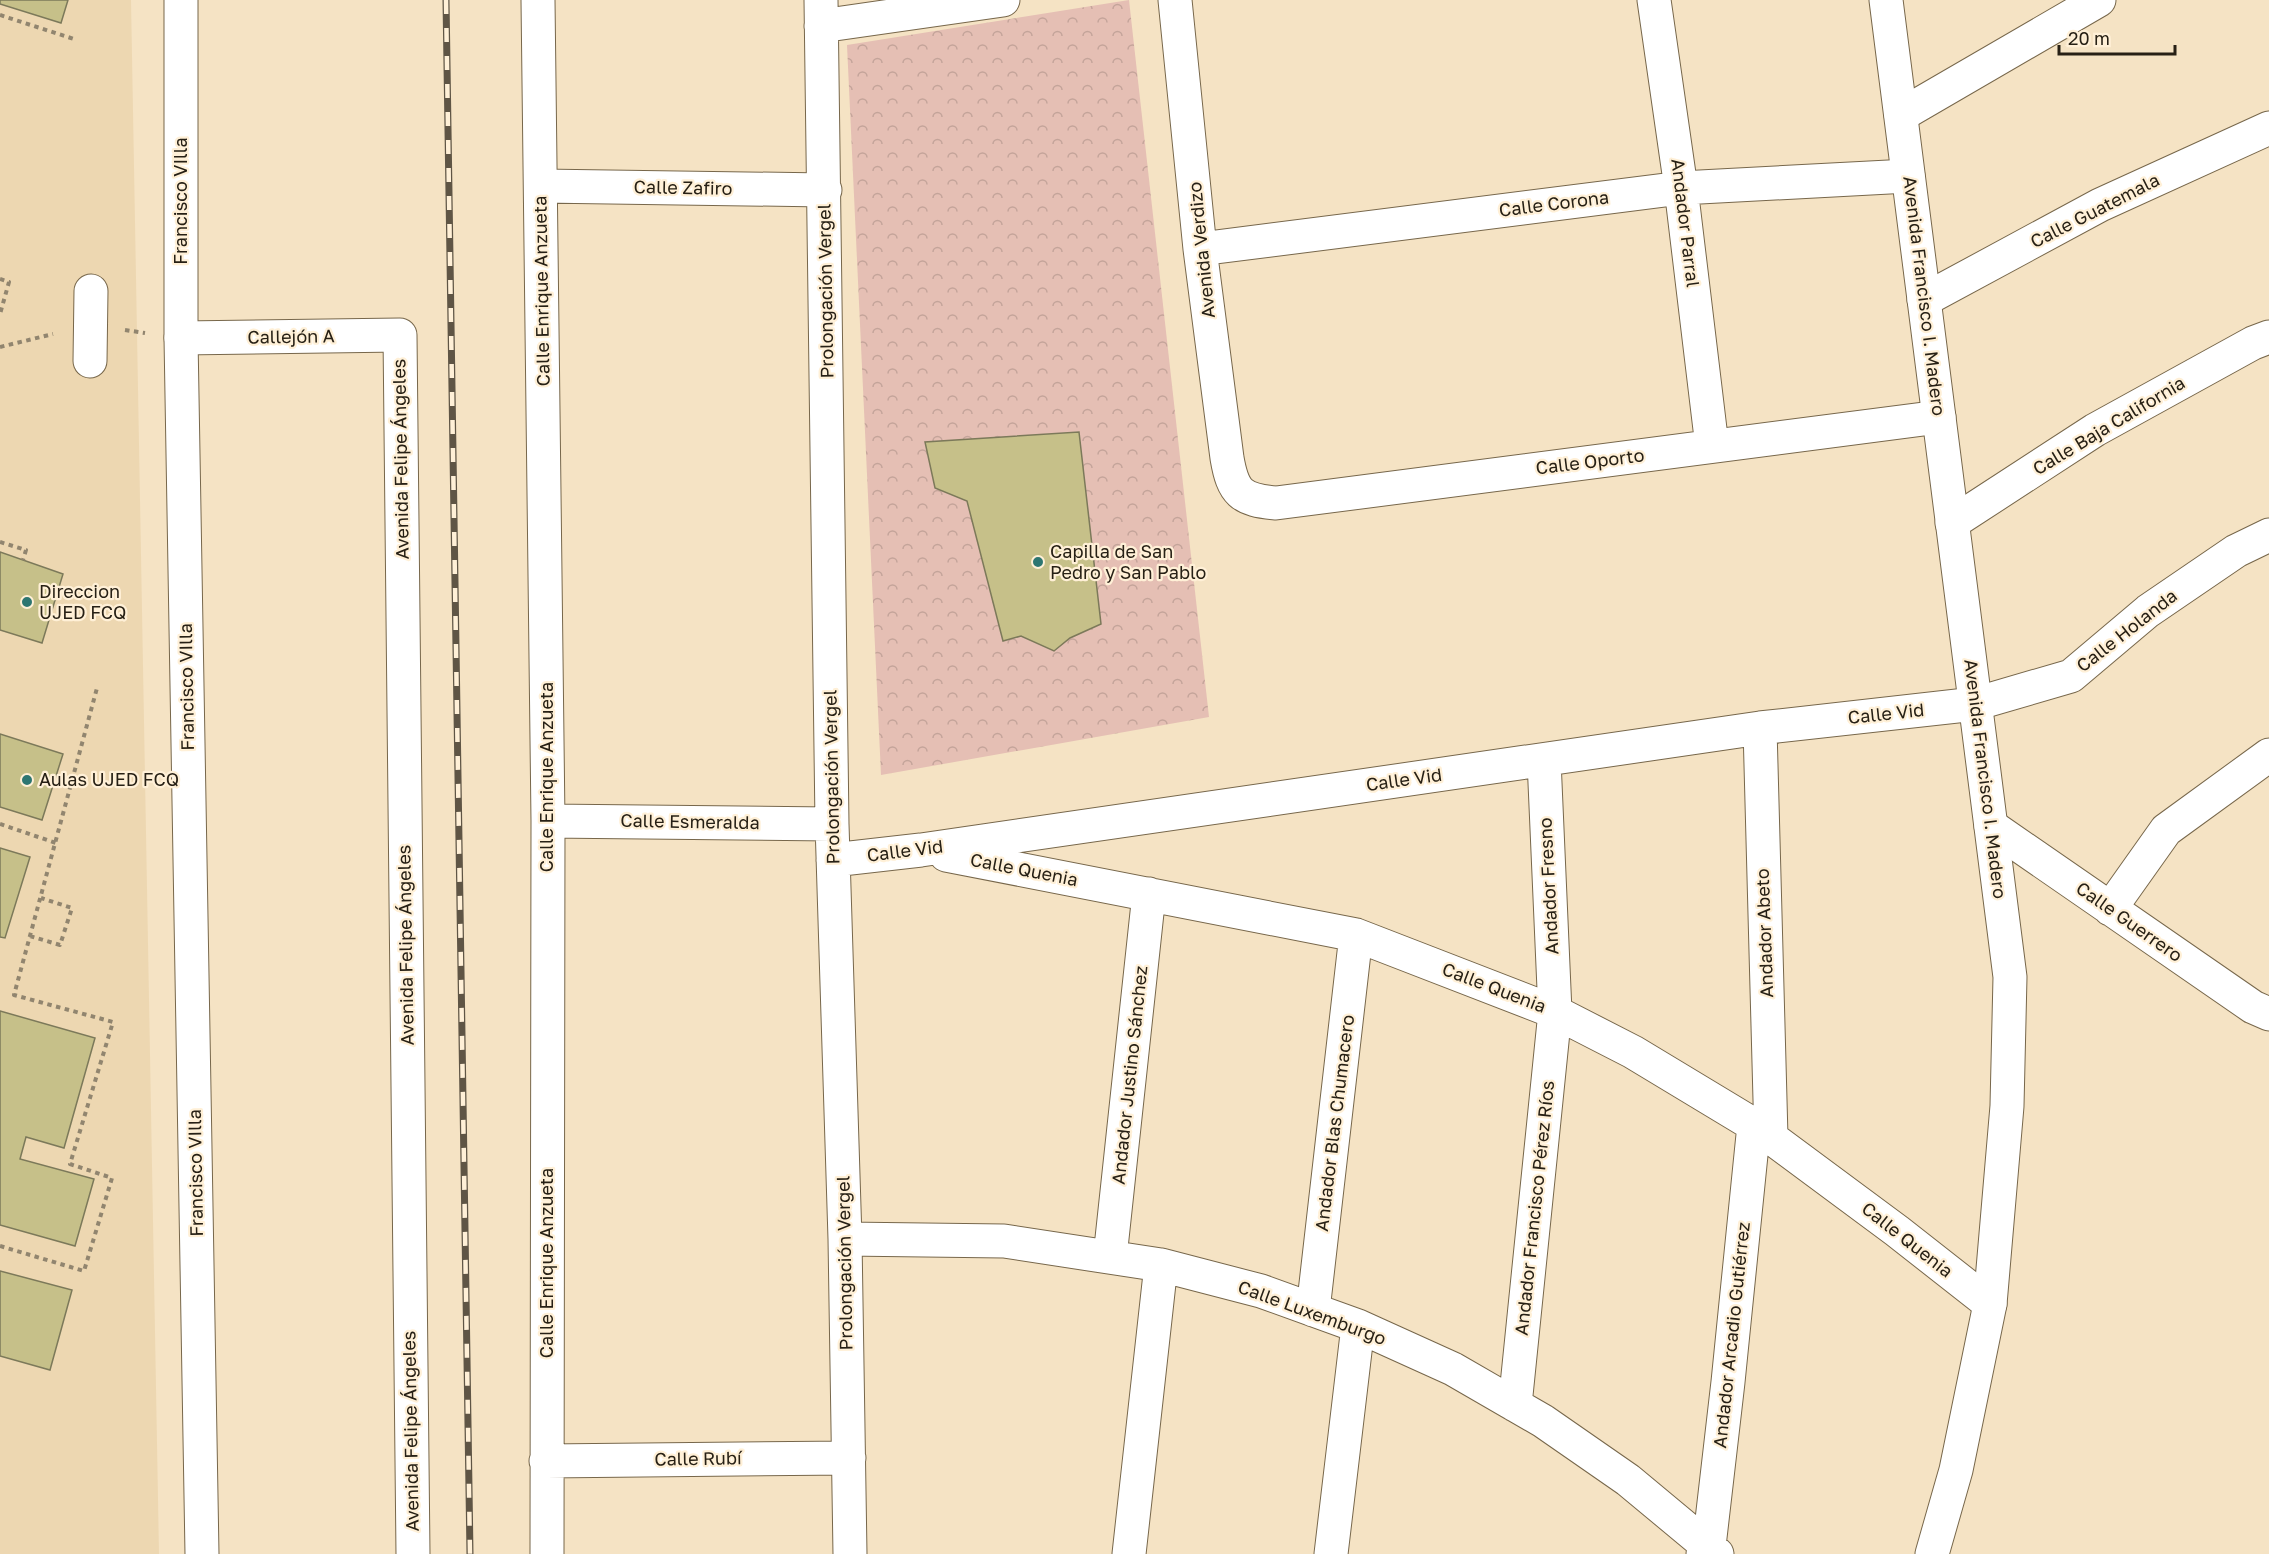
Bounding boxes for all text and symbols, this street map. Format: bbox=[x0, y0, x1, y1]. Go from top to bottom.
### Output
scale bar bbox=[2059, 18, 2174, 56]
text: 20 m bbox=[2068, 27, 2110, 49]
street label: Francisco VIlla bbox=[169, 137, 191, 265]
street label: Andador Parral bbox=[1667, 157, 1705, 289]
street label: Calle Guatemala bbox=[2026, 168, 2163, 252]
street label: Calle Zafiro bbox=[633, 175, 733, 199]
street label: Avenida Francisco I. Madero bbox=[1899, 175, 1951, 417]
street label: Avenida Verdizo bbox=[1183, 181, 1219, 319]
street label: Calle Corona bbox=[1498, 185, 1610, 221]
street label: Calle Enrique Anzueta bbox=[528, 196, 554, 386]
street label: Prolongación Vergel bbox=[812, 203, 838, 379]
street label: Callejón A bbox=[247, 324, 335, 348]
street label: Avenida Felipe Ángeles bbox=[387, 359, 413, 559]
street label: Calle Baja California bbox=[2028, 371, 2189, 479]
street label: Calle Oporto bbox=[1534, 443, 1645, 479]
place label: Capilla de San Pedro y San Pablo bbox=[1050, 540, 1206, 583]
marker: Capilla de San Pedro y San Pablo bbox=[1031, 555, 1045, 569]
place label: Direccion UJED FCQ bbox=[39, 580, 126, 623]
street label: Calle Holanda bbox=[2072, 584, 2181, 676]
marker: Direccion UJED FCQ bbox=[20, 595, 34, 609]
street label: Francisco VIlla bbox=[174, 623, 198, 751]
street label: Avenida Francisco I. Madero bbox=[1960, 658, 2012, 900]
street label: Calle Enrique Anzueta bbox=[535, 682, 557, 872]
street label: Prolongación Vergel bbox=[818, 689, 844, 865]
street label: Calle Vid bbox=[1847, 698, 1925, 728]
street label: Calle Vid bbox=[1364, 763, 1443, 795]
place label: Aulas UJED FCQ bbox=[39, 768, 179, 790]
marker: Aulas UJED FCQ bbox=[20, 773, 34, 787]
street label: Calle Esmeralda bbox=[620, 809, 760, 833]
street label: Andador Fresno bbox=[1533, 817, 1563, 955]
street label: Calle Vid bbox=[865, 834, 944, 866]
street label: Avenida Felipe Ángeles bbox=[392, 845, 418, 1045]
street label: Calle Quenia bbox=[968, 848, 1080, 890]
street label: Andador Abeto bbox=[1751, 868, 1777, 998]
street label: Calle Guerrero bbox=[2072, 876, 2187, 966]
street label: Calle Quenia bbox=[1439, 957, 1549, 1017]
street label: Andador Justino Sánchez bbox=[1107, 964, 1151, 1185]
street label: Andador Blas Chumacero bbox=[1310, 1013, 1358, 1232]
street label: Andador Francisco Pérez Ríos bbox=[1510, 1079, 1558, 1336]
street label: Francisco VIlla bbox=[183, 1109, 207, 1237]
street label: Calle Enrique Anzueta bbox=[535, 1168, 557, 1358]
street label: Prolongación Vergel bbox=[831, 1175, 857, 1351]
street label: Calle Quenia bbox=[1858, 1197, 1957, 1282]
street label: Andador Arcadio Gutiérrez bbox=[1708, 1221, 1754, 1449]
street label: Calle Luxemburgo bbox=[1235, 1275, 1389, 1349]
street label: Avenida Felipe Ángeles bbox=[397, 1331, 423, 1531]
street label: Calle Rubí bbox=[654, 1446, 743, 1470]

